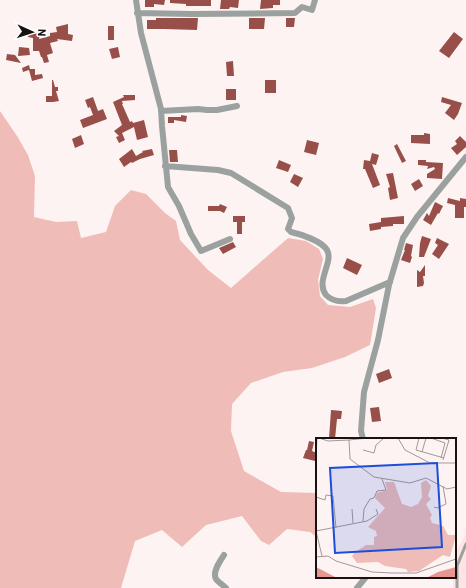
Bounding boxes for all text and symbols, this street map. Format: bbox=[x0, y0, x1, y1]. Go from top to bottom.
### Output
north arrow bbox=[12, 12, 52, 52]
text: N bbox=[36, 29, 49, 37]
inset map bbox=[316, 438, 456, 578]

